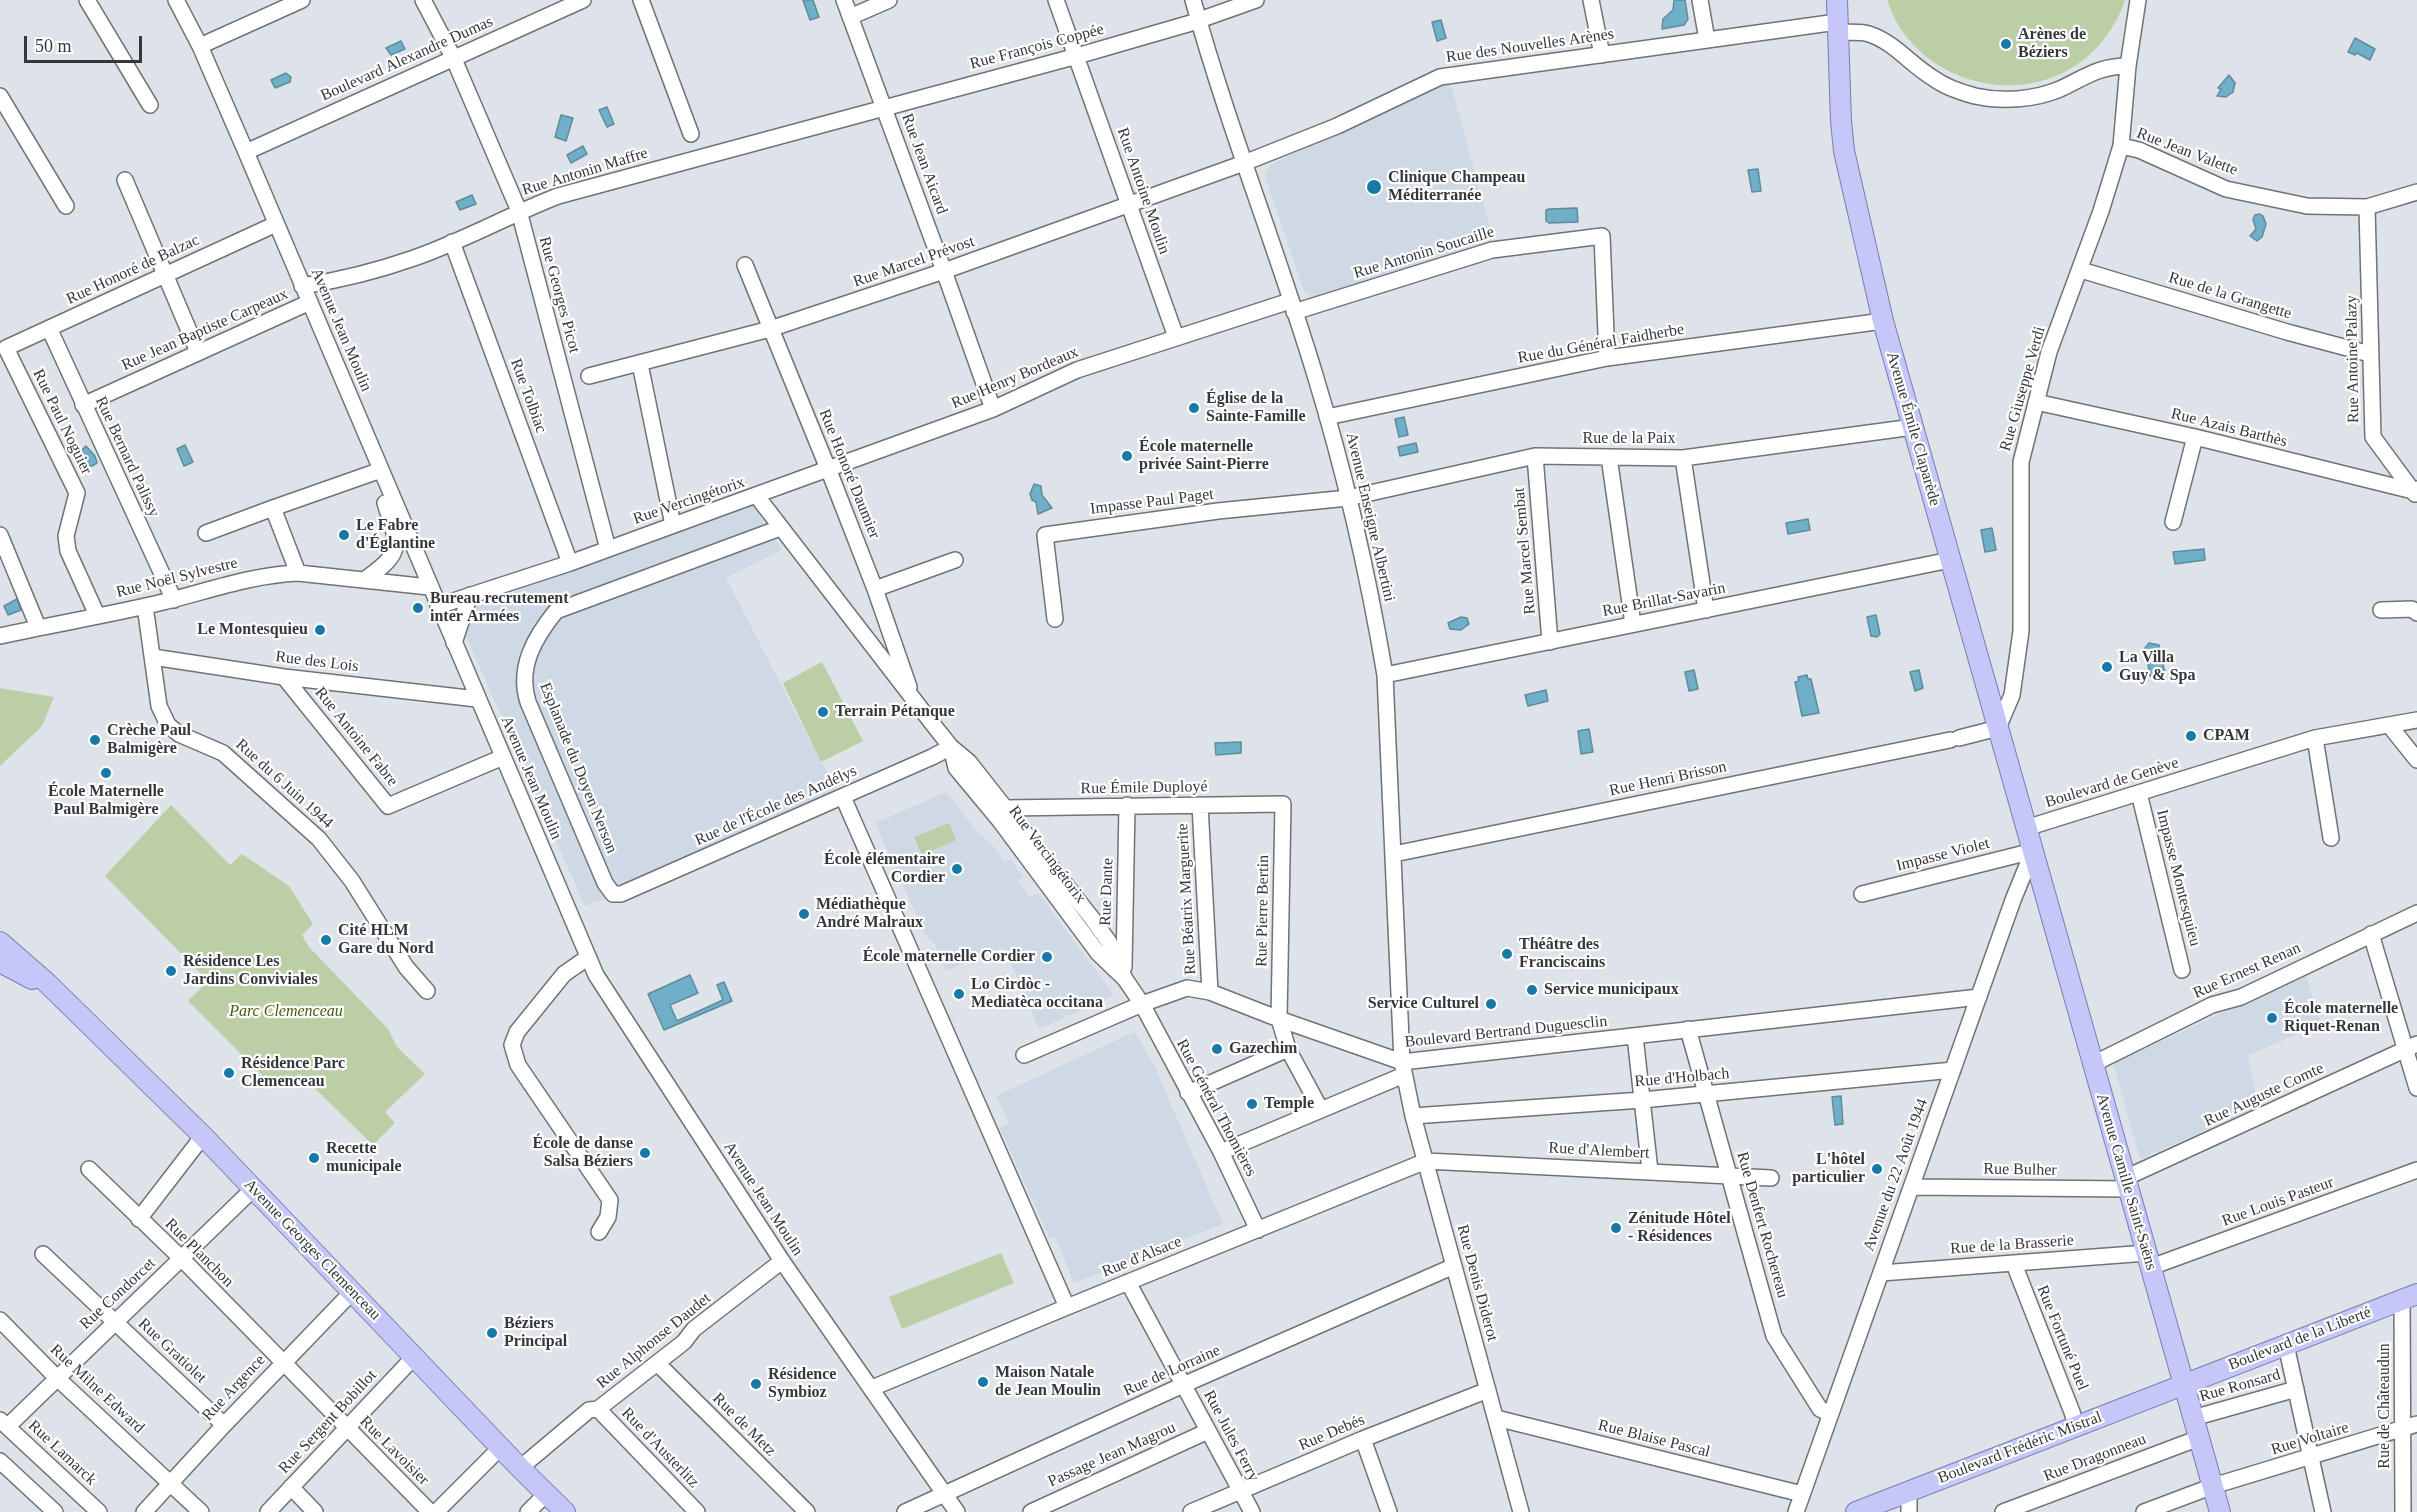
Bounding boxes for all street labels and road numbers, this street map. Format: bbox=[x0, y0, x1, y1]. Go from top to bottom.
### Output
street label: Boulevard Alexandre Dumas bbox=[318, 12, 496, 106]
street label: Rue François Coppée bbox=[968, 20, 1106, 74]
street label: Rue des Nouvelles Arènes bbox=[1445, 25, 1615, 67]
street label: Rue Jean Aicard bbox=[897, 111, 951, 217]
street label: Rue Jean Valette bbox=[2134, 124, 2240, 180]
street label: Rue Antoine Moulin bbox=[1112, 125, 1174, 257]
street label: Rue Antonin Maffre bbox=[520, 144, 650, 200]
street label: Rue Antonin Soucaille bbox=[1351, 223, 1497, 283]
street label: Rue Honoré de Balzac bbox=[64, 231, 202, 309]
street label: Rue Marcel Prévost bbox=[851, 232, 977, 292]
street label: Rue Georges Picot bbox=[534, 235, 584, 355]
street label: Avenue Jean Moulin bbox=[306, 265, 376, 395]
street label: Rue de la Grangette bbox=[2166, 268, 2294, 324]
street label: Rue Jean Baptiste Carpeaux bbox=[119, 285, 291, 375]
street label: Rue Antoine Palazy bbox=[2342, 295, 2364, 423]
street label: Rue du Général Faidherbe bbox=[1516, 320, 1686, 368]
street label: Rue Giuseppe Verdi bbox=[1996, 324, 2050, 454]
street label: Rue Henry Bordeaux bbox=[949, 343, 1081, 413]
street label: Avenue Émile Claparède bbox=[1882, 350, 1944, 508]
street label: Rue Tolbiac bbox=[506, 356, 550, 436]
street label: Rue Paul Noguier bbox=[28, 366, 96, 478]
street label: Rue Bernard Palissy bbox=[91, 394, 163, 520]
street label: Rue Azais Barthès bbox=[2169, 404, 2289, 452]
street label: Rue Honoré Daumier bbox=[814, 407, 884, 541]
street label: Rue de la Paix bbox=[1583, 429, 1675, 449]
street label: Avenue Enseigne Albertini bbox=[1341, 431, 1399, 603]
street label: Rue Vercingétorix bbox=[631, 473, 747, 529]
street label: Impasse Paul Paget bbox=[1089, 485, 1215, 519]
street label: Rue Marcel Sembat bbox=[1510, 487, 1540, 615]
street label: Rue Noël Sylvestre bbox=[114, 554, 240, 602]
street label: Rue Brillat-Savarin bbox=[1601, 579, 1727, 621]
street label: Rue des Lois bbox=[274, 647, 360, 677]
street label: Esplanade du Doyen Nerson bbox=[535, 680, 621, 856]
street label: Rue Antoine Fabre bbox=[310, 684, 402, 790]
street label: Avenue Jean Moulin bbox=[496, 713, 566, 843]
street label: Rue du 6 Juin 1944 bbox=[231, 735, 337, 833]
street label: Boulevard de Genève bbox=[2043, 754, 2181, 812]
street label: Rue Henri Brisson bbox=[1608, 757, 1728, 801]
street label: Rue de l'École des Andélys bbox=[692, 762, 860, 850]
street label: Rue Émile Duployé bbox=[1080, 777, 1208, 799]
street label: Rue Vercingétorix bbox=[1004, 803, 1090, 907]
street label: Impasse Montesquieu bbox=[2152, 808, 2204, 948]
street label: Rue Béatrix Marguerite bbox=[1173, 823, 1201, 975]
street label: Impasse Violet bbox=[1894, 834, 1992, 876]
street label: Rue Pierre Bertin bbox=[1252, 855, 1274, 967]
street label: Rue Dante bbox=[1096, 858, 1118, 926]
street label: Rue Ernest Renan bbox=[2190, 939, 2304, 1003]
street label: Boulevard Bertrand Duguesclin bbox=[1404, 1012, 1608, 1052]
street label: Rue Général Thomières bbox=[1172, 1036, 1260, 1180]
street label: Rue Auguste Comte bbox=[2201, 1059, 2327, 1131]
street label: Rue d'Holbach bbox=[1634, 1064, 1730, 1092]
street label: Avenue Camille Saint-Saëns bbox=[2092, 1092, 2160, 1272]
street label: Avenue du 22 Août 1944 bbox=[1860, 1096, 1932, 1254]
street label: Avenue Jean Moulin bbox=[719, 1138, 807, 1260]
street label: Rue d'Alembert bbox=[1548, 1139, 1650, 1163]
street label: Rue Denfert Rochereau bbox=[1732, 1150, 1792, 1300]
street label: Rue Bulher bbox=[1983, 1160, 2057, 1180]
street label: Rue Louis Pasteur bbox=[2220, 1173, 2336, 1231]
street label: Avenue Georges Clemenceau bbox=[240, 1175, 384, 1325]
street label: Rue Planchon bbox=[161, 1215, 237, 1291]
street label: Rue Denis Diderot bbox=[1452, 1223, 1502, 1343]
street label: Rue de la Brasserie bbox=[1950, 1231, 2074, 1259]
street label: Rue d'Alsace bbox=[1099, 1232, 1185, 1282]
street label: Rue Condorcet bbox=[76, 1254, 160, 1334]
street label: Rue Fortuné Puel bbox=[2032, 1282, 2092, 1394]
street label: Rue Alphonse Daudet bbox=[593, 1289, 715, 1393]
street label: Boulevard de la Liberté bbox=[2226, 1303, 2374, 1375]
street label: Rue Gratiolet bbox=[134, 1314, 210, 1388]
street label: Rue Milne Edward bbox=[46, 1340, 148, 1438]
street label: Rue de Lorraine bbox=[1121, 1341, 1223, 1401]
street label: Rue de Châteaudun bbox=[2375, 1343, 2395, 1469]
street label: Rue Argence bbox=[198, 1351, 270, 1425]
street label: Rue Ronsard bbox=[2197, 1365, 2283, 1407]
street label: Rue Sergent Bobillot bbox=[275, 1366, 381, 1478]
street label: Rue Jules Ferry bbox=[1199, 1387, 1263, 1485]
street label: Rue de Metz bbox=[708, 1389, 780, 1461]
street label: Rue d'Austerlitz bbox=[617, 1404, 703, 1492]
street label: Boulevard Frédéric Mistral bbox=[1935, 1408, 2105, 1488]
street label: Rue Debés bbox=[1296, 1411, 1368, 1455]
street label: Rue Lavoisier bbox=[355, 1412, 433, 1490]
street label: Rue Lamarck bbox=[24, 1416, 100, 1490]
street label: Rue Blaise Pascal bbox=[1596, 1416, 1712, 1462]
street label: Passage Jean Magrou bbox=[1045, 1418, 1179, 1492]
street label: Rue Voltaire bbox=[2269, 1418, 2351, 1460]
street label: Rue Dragonneau bbox=[2041, 1430, 2149, 1486]

